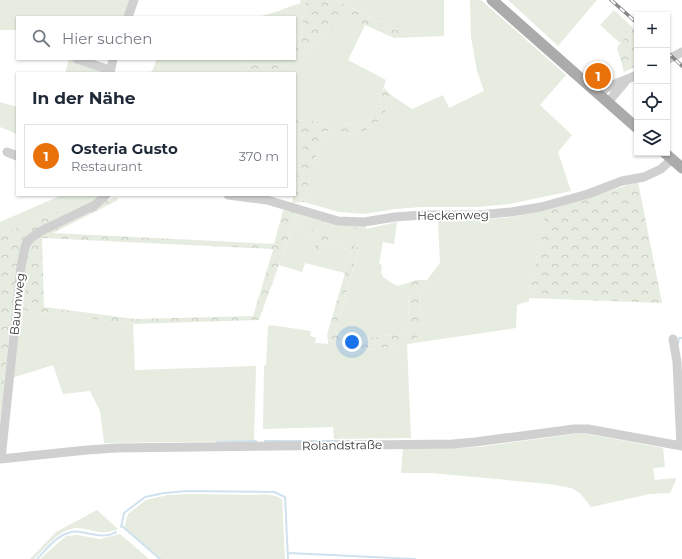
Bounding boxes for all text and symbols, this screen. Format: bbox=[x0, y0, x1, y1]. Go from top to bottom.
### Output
map controls bbox=[634, 12, 670, 156]
button: + bbox=[634, 12, 670, 48]
search box bbox=[16, 16, 296, 60]
icon: search bbox=[30, 27, 52, 49]
text: Hier suchen bbox=[62, 29, 152, 48]
button: − bbox=[634, 48, 670, 84]
pin: 1 bbox=[585, 61, 611, 91]
button: locate bbox=[634, 84, 670, 120]
text: In der Nähe bbox=[32, 88, 136, 108]
button: layers bbox=[634, 120, 670, 156]
text: Osteria Gusto bbox=[71, 139, 178, 158]
text: 1 bbox=[43, 148, 49, 164]
text: 370 m bbox=[239, 148, 279, 164]
text: Restaurant bbox=[71, 158, 142, 174]
street label: Heckenweg bbox=[417, 207, 489, 223]
street label: Baumweg bbox=[6, 272, 28, 336]
your location bbox=[342, 332, 362, 352]
street label: Rolandstraße bbox=[302, 437, 382, 453]

